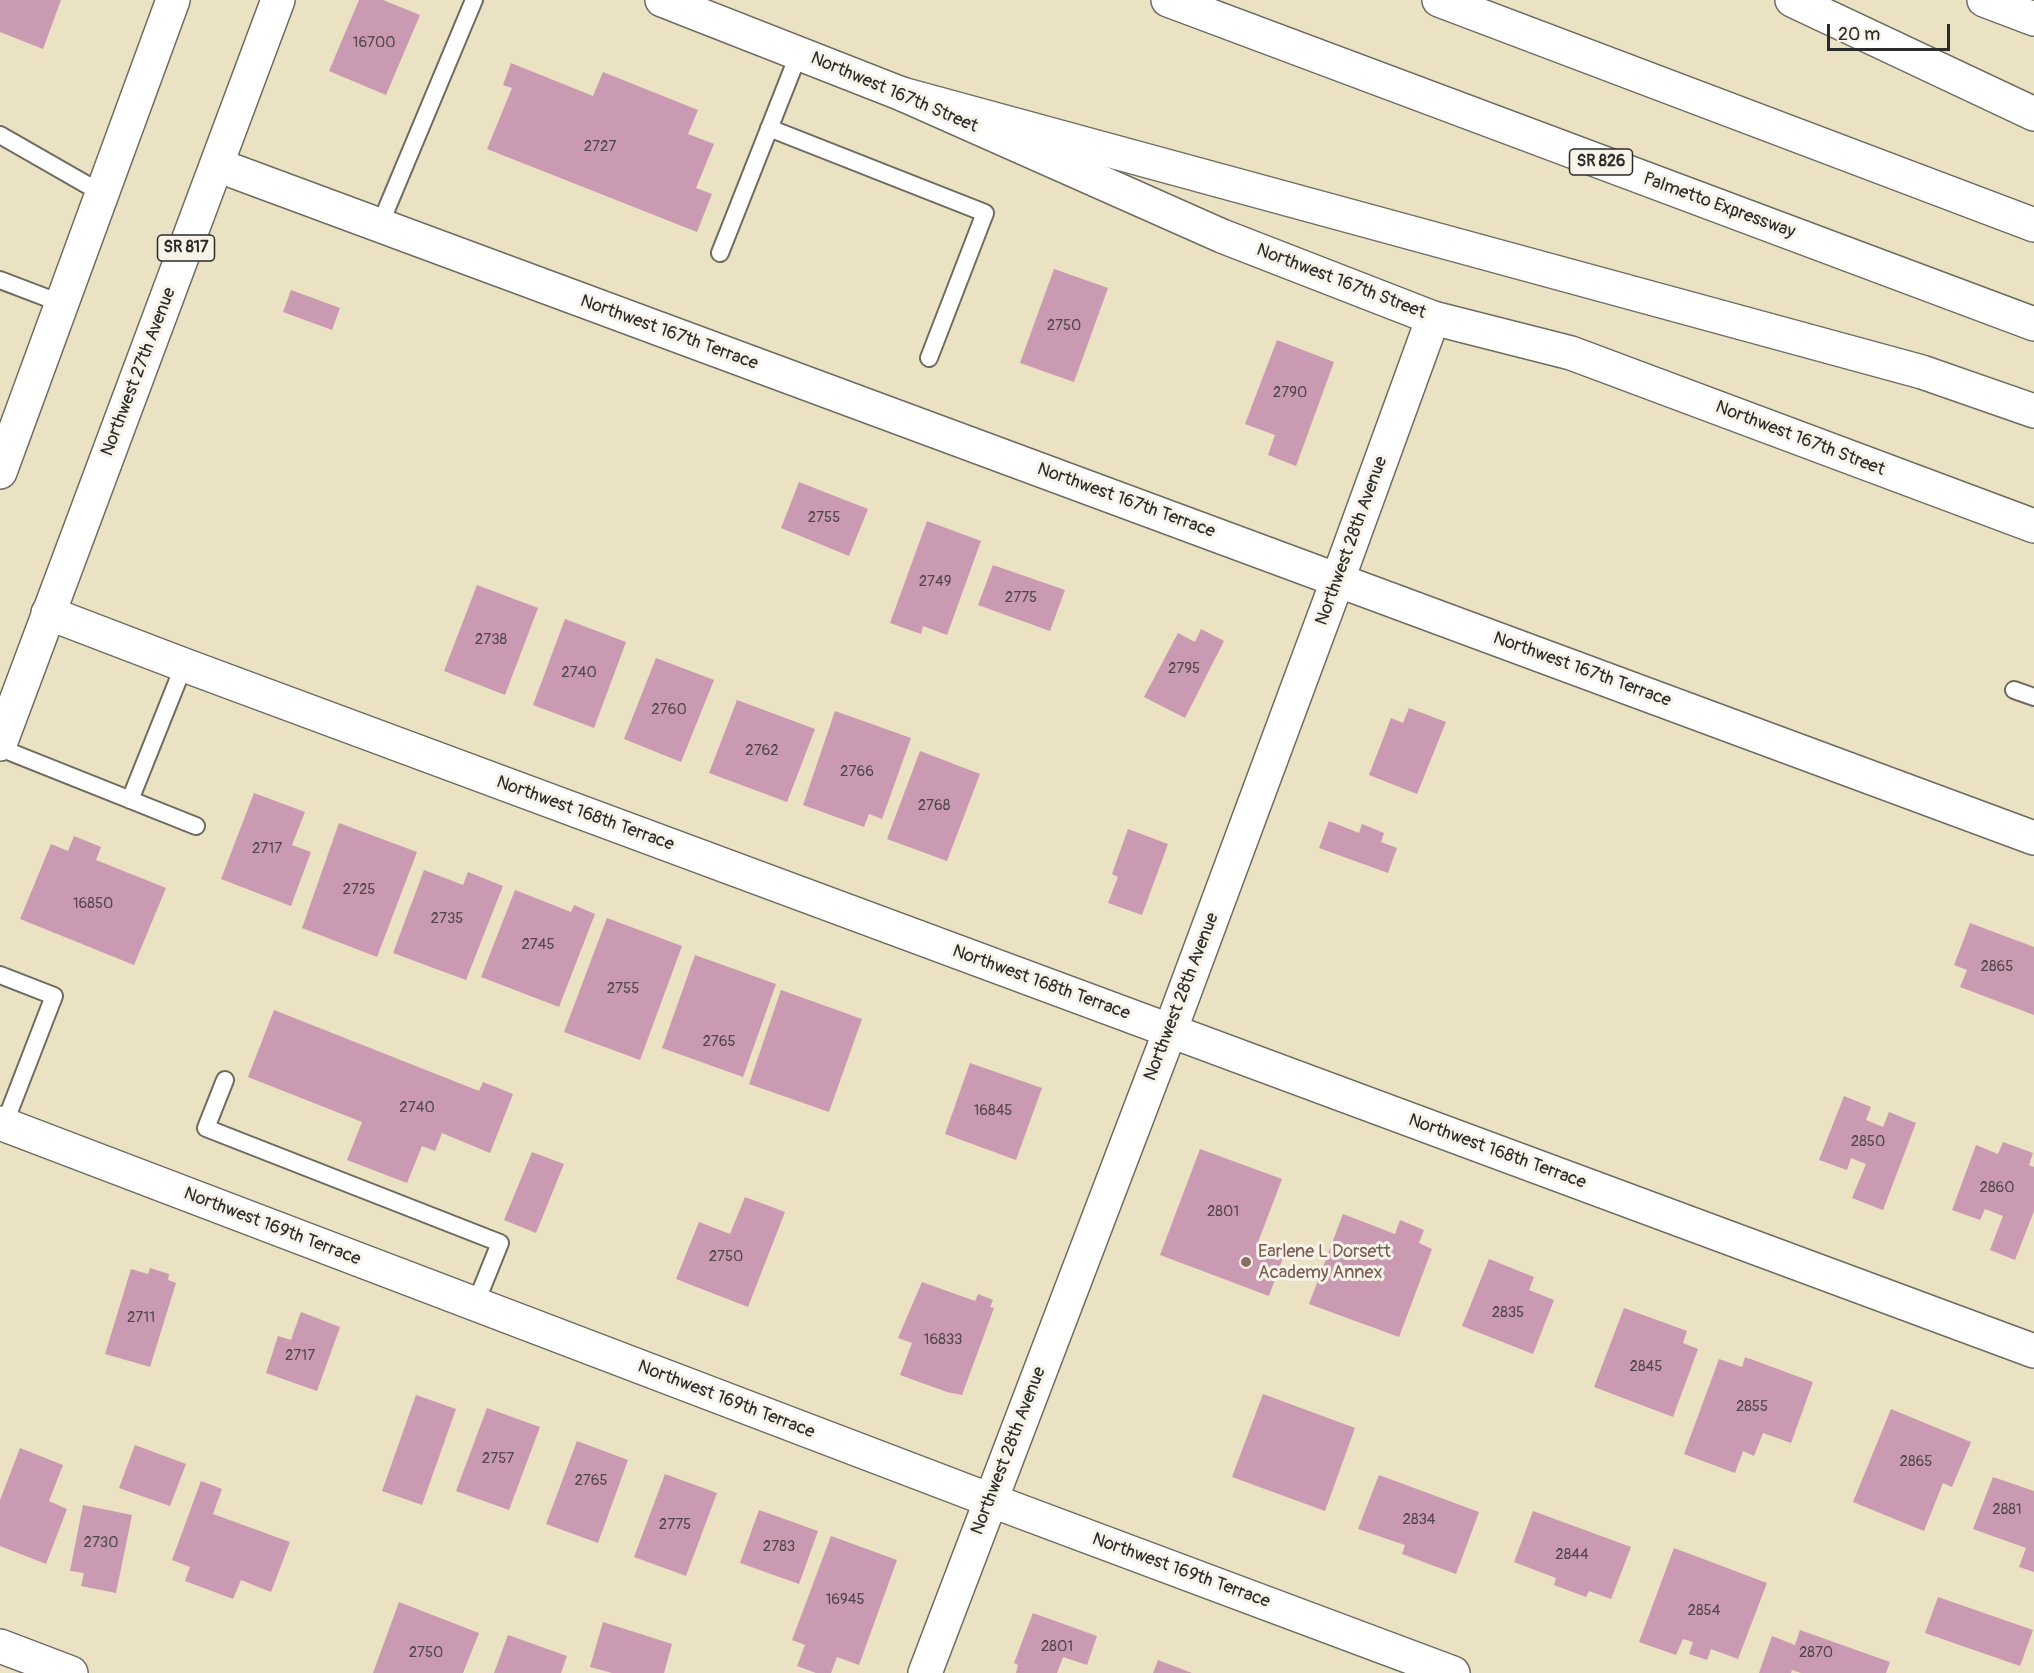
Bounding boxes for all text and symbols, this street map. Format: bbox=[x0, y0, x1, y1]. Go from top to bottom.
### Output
scale bar bbox=[1830, 12, 1953, 50]
text: 20 m bbox=[1838, 23, 1880, 46]
house number: 16700 bbox=[353, 34, 395, 52]
street label: Northwest 167th Street bbox=[807, 48, 981, 138]
house number: 2727 bbox=[584, 138, 616, 156]
road number: SR 826 bbox=[1570, 149, 1632, 175]
street label: Palmetto Expressway bbox=[1640, 168, 1798, 244]
road number: SR 817 bbox=[158, 235, 214, 261]
street label: Northwest 167th Street bbox=[1253, 240, 1429, 324]
street label: Northwest 27th Avenue bbox=[97, 285, 181, 459]
street label: Northwest 167th Terrace bbox=[577, 291, 761, 375]
house number: 2750 bbox=[1047, 317, 1081, 335]
house number: 2790 bbox=[1273, 384, 1307, 402]
street label: Northwest 167th Street bbox=[1712, 397, 1888, 481]
street label: Northwest 28th Avenue bbox=[1311, 454, 1393, 628]
street label: Northwest 167th Terrace bbox=[1034, 459, 1218, 543]
house number: 2755 bbox=[808, 509, 840, 527]
house number: 2749 bbox=[919, 573, 951, 591]
house number: 2775 bbox=[1005, 589, 1037, 607]
street label: Northwest 167th Terrace bbox=[1490, 628, 1674, 712]
house number: 2738 bbox=[475, 631, 507, 649]
house number: 2795 bbox=[1168, 660, 1200, 678]
house number: 2740 bbox=[561, 664, 597, 682]
house number: 2760 bbox=[651, 701, 687, 719]
house number: 2762 bbox=[745, 742, 779, 760]
house number: 2766 bbox=[840, 763, 874, 781]
street label: Northwest 168th Terrace bbox=[493, 772, 677, 856]
house number: 2768 bbox=[918, 797, 950, 815]
house number: 2717 bbox=[252, 840, 282, 858]
house number: 2725 bbox=[343, 881, 375, 899]
house number: 16850 bbox=[73, 895, 113, 913]
house number: 2735 bbox=[431, 910, 463, 928]
street label: Northwest 28th Avenue bbox=[1140, 910, 1224, 1084]
house number: 2745 bbox=[521, 936, 555, 954]
street label: Northwest 168th Terrace bbox=[949, 941, 1133, 1025]
house number: 2865 bbox=[1981, 958, 2013, 976]
house number: 2755 bbox=[607, 980, 639, 998]
house number: 2765 bbox=[702, 1033, 736, 1051]
house number: 2740 bbox=[399, 1099, 435, 1117]
house number: 16845 bbox=[974, 1102, 1012, 1120]
street label: Northwest 168th Terrace bbox=[1405, 1110, 1589, 1194]
house number: 2850 bbox=[1851, 1133, 1885, 1151]
house number: 2860 bbox=[1980, 1179, 2014, 1197]
street label: Northwest 169th Terrace bbox=[181, 1183, 363, 1271]
house number: 2801 bbox=[1207, 1203, 1239, 1221]
place label: Earlene L Dorsett Academy Annex bbox=[1258, 1241, 1391, 1284]
house number: 2750 bbox=[709, 1248, 743, 1266]
marker: Earlene L Dorsett Academy Annex bbox=[1239, 1255, 1253, 1269]
house number: 2835 bbox=[1492, 1304, 1524, 1322]
house number: 2711 bbox=[127, 1309, 155, 1327]
house number: 16833 bbox=[924, 1331, 962, 1349]
house number: 2717 bbox=[285, 1347, 315, 1365]
street label: Northwest 169th Terrace bbox=[635, 1356, 817, 1444]
house number: 2845 bbox=[1630, 1358, 1662, 1376]
street label: Northwest 28th Avenue bbox=[967, 1364, 1051, 1538]
house number: 2855 bbox=[1736, 1398, 1768, 1416]
house number: 2757 bbox=[482, 1450, 514, 1468]
house number: 2865 bbox=[1900, 1453, 1932, 1471]
house number: 2765 bbox=[574, 1472, 608, 1490]
house number: 2881 bbox=[1992, 1501, 2022, 1519]
house number: 2834 bbox=[1402, 1511, 1436, 1529]
house number: 2775 bbox=[659, 1516, 691, 1534]
street label: Northwest 169th Terrace bbox=[1089, 1529, 1273, 1613]
house number: 2730 bbox=[84, 1534, 118, 1552]
house number: 2783 bbox=[763, 1538, 795, 1556]
house number: 2844 bbox=[1555, 1546, 1589, 1564]
house number: 16945 bbox=[825, 1591, 865, 1609]
house number: 2854 bbox=[1688, 1602, 1720, 1620]
house number: 2801 bbox=[1041, 1638, 1073, 1656]
house number: 2750 bbox=[409, 1644, 443, 1662]
house number: 2870 bbox=[1799, 1644, 1833, 1662]

